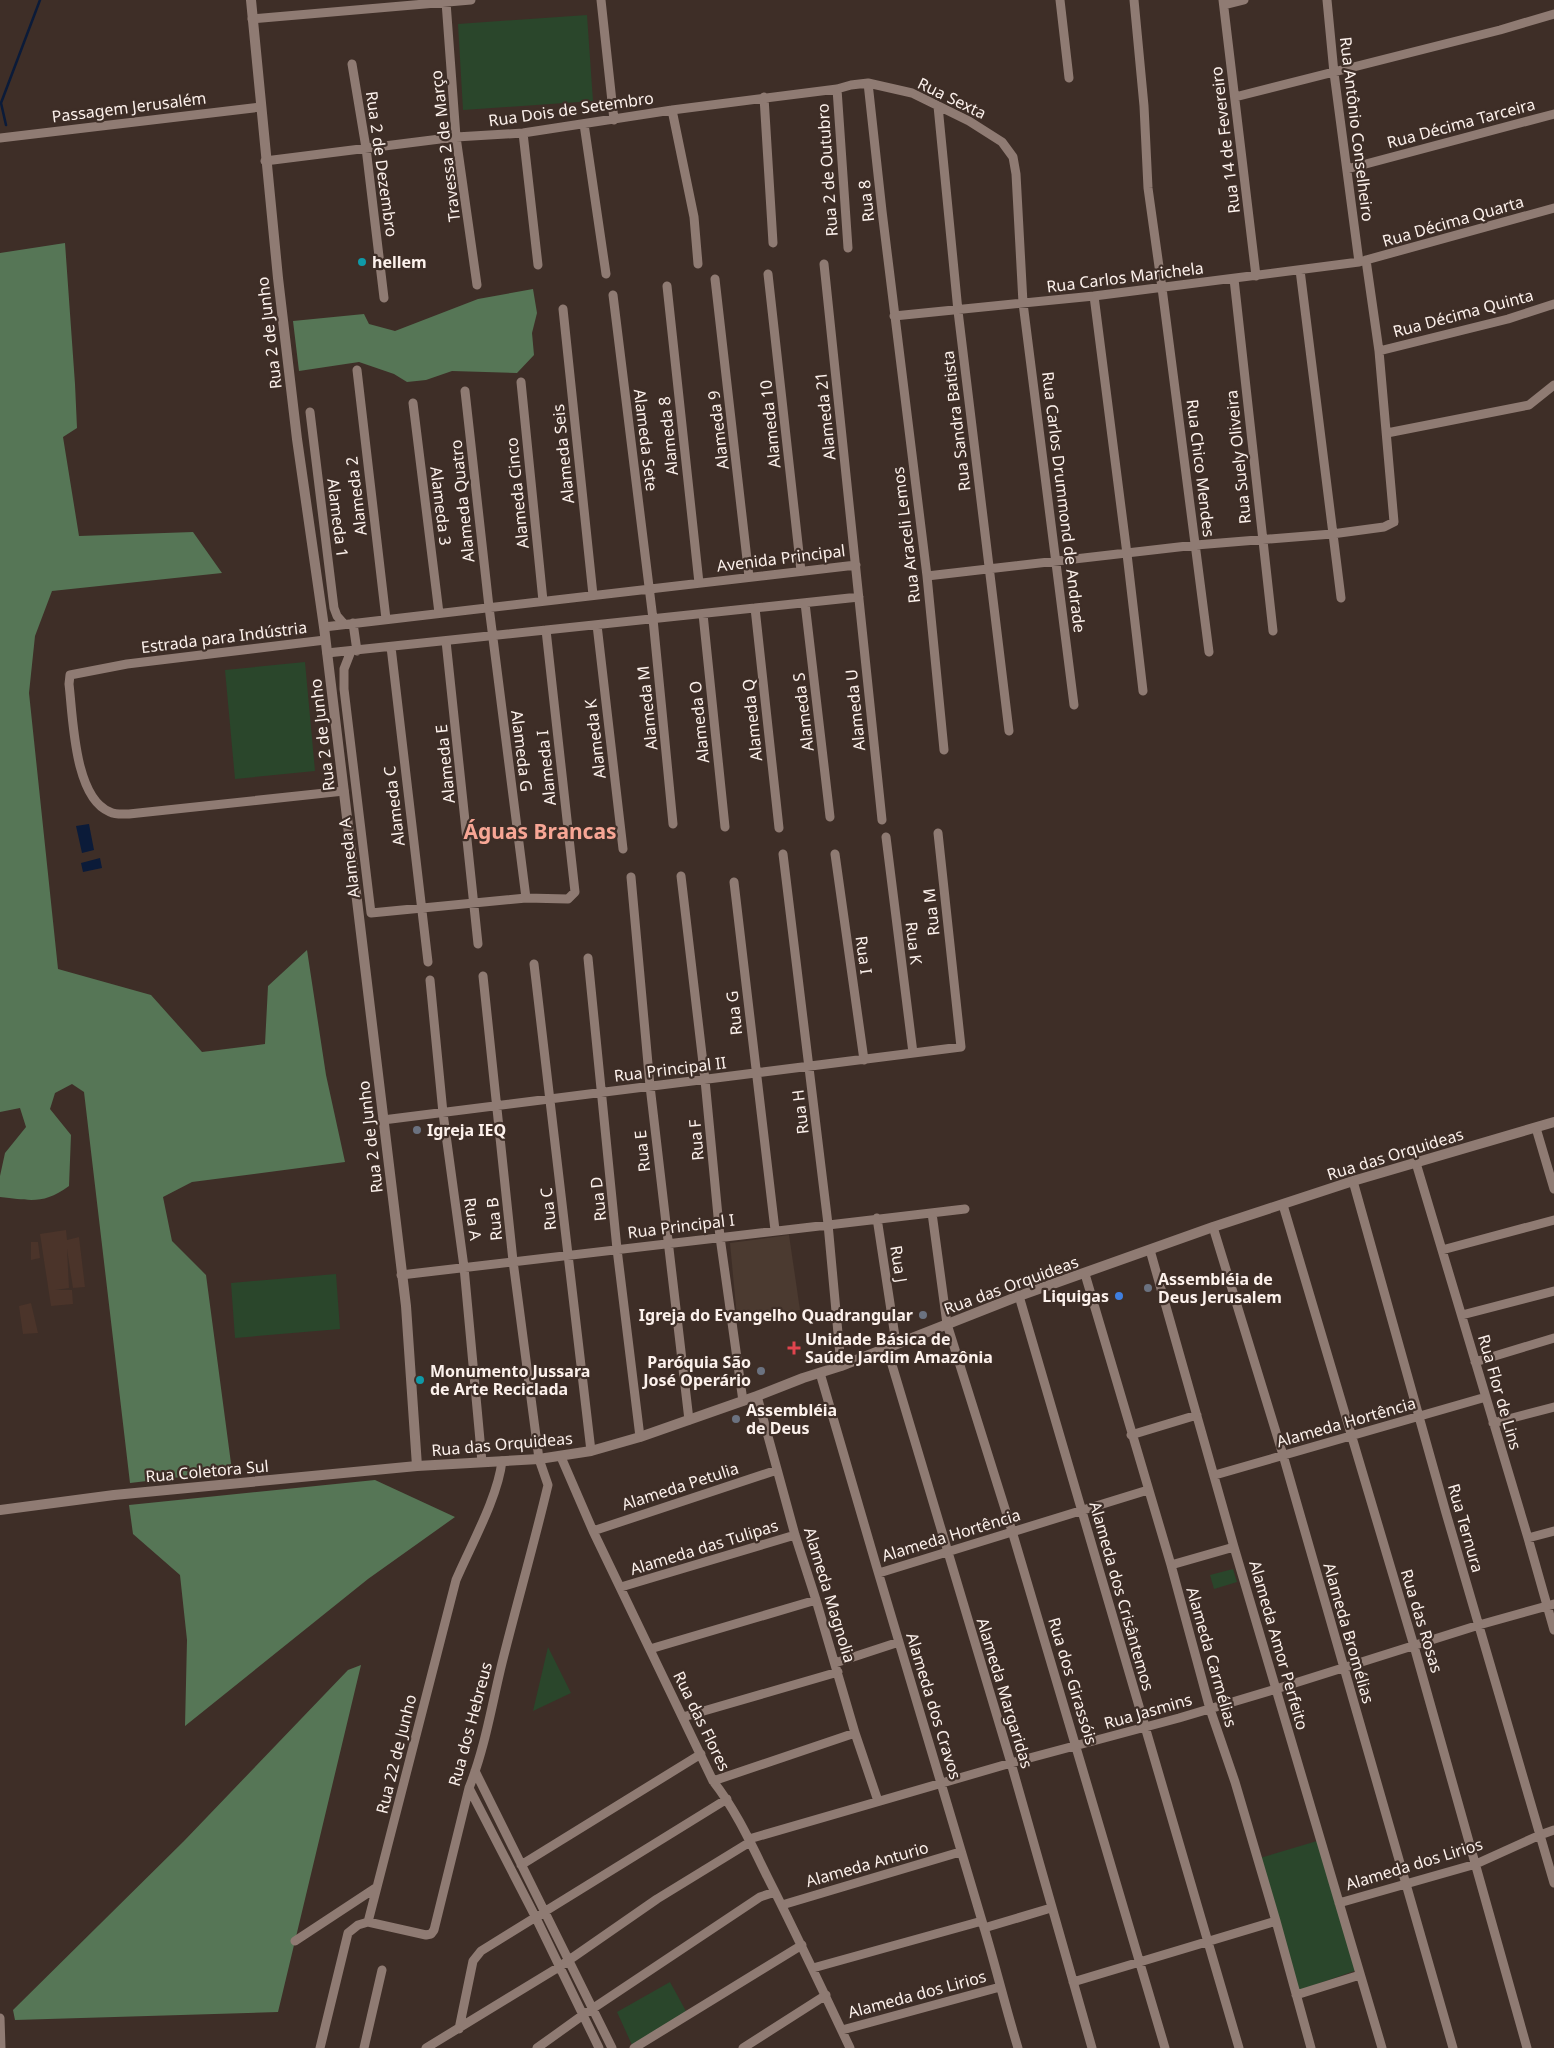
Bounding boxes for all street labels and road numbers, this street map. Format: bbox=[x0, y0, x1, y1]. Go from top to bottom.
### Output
street label: Rua Antônio Conselheiro bbox=[1335, 35, 1379, 223]
street label: Rua 14 de Fevereiro bbox=[1205, 65, 1245, 215]
street label: Travessa 2 de Março bbox=[425, 69, 465, 223]
street label: Rua Sexta bbox=[914, 72, 990, 124]
street label: Passagem Jerusalém bbox=[50, 87, 208, 127]
street label: Rua Dois de Setembro bbox=[487, 87, 655, 131]
street label: Rua 2 de Dezembro bbox=[361, 90, 403, 238]
street label: Rua Décima Tarceira bbox=[1384, 93, 1538, 153]
street label: Rua 2 de Outubro bbox=[811, 103, 843, 237]
street label: Rua 8 bbox=[853, 179, 879, 223]
street label: Rua Décima Quarta bbox=[1380, 190, 1526, 252]
street label: Rua Carlos Marichela bbox=[1045, 256, 1205, 298]
street label: Rua 2 de Junho bbox=[251, 276, 287, 390]
street label: Rua Décima Quinta bbox=[1390, 284, 1536, 342]
street label: Rua Sandra Batista bbox=[936, 349, 976, 493]
street label: Rua Carlos Drummond de Andrade bbox=[1037, 370, 1091, 634]
street label: Alameda 21 bbox=[809, 371, 841, 461]
street label: Alameda 10 bbox=[754, 379, 786, 469]
street label: Alameda Sete bbox=[629, 388, 663, 492]
street label: Alameda 9 bbox=[702, 389, 734, 471]
street label: Rua Suely Oliveira bbox=[1220, 389, 1256, 525]
street label: Alameda 8 bbox=[653, 395, 683, 477]
street label: Rua Chico Mendes bbox=[1182, 398, 1220, 538]
street label: Alameda Seis bbox=[547, 403, 579, 505]
street label: Alameda Cinco bbox=[500, 436, 534, 550]
street label: Alameda Quatro bbox=[445, 438, 479, 564]
street label: Alameda 2 bbox=[340, 455, 372, 537]
street label: Alameda 3 bbox=[425, 465, 457, 547]
street label: Rua Araceli Lemos bbox=[887, 466, 925, 604]
street label: Alameda 1 bbox=[322, 477, 354, 559]
street label: Avenida Principal bbox=[715, 539, 847, 577]
street label: Estrada para Indústria bbox=[140, 616, 308, 658]
street label: Alameda M bbox=[632, 665, 662, 751]
street label: Alameda U bbox=[840, 668, 870, 752]
street label: Alameda S bbox=[787, 671, 819, 753]
street label: Rua 2 de Junho bbox=[304, 678, 340, 792]
street label: Alameda Q bbox=[737, 678, 767, 762]
street label: Alameda O bbox=[684, 680, 714, 764]
street label: Alameda K bbox=[579, 698, 611, 780]
street label: Alameda G bbox=[506, 709, 538, 793]
street label: Alameda E bbox=[430, 723, 460, 805]
street label: Alameda I bbox=[531, 729, 561, 807]
street label: Alameda C bbox=[378, 765, 410, 847]
street label: Alameda A bbox=[333, 816, 365, 899]
street label: Rua M bbox=[918, 887, 944, 937]
street label: Rua K bbox=[900, 920, 928, 966]
street label: Rua I bbox=[850, 934, 878, 976]
street label: Rua G bbox=[721, 990, 747, 1036]
street label: Rua Principal II bbox=[613, 1051, 727, 1087]
street label: Rua 2 de Junho bbox=[352, 1080, 388, 1194]
street label: Rua H bbox=[786, 1088, 814, 1136]
street label: Rua F bbox=[683, 1118, 709, 1162]
street label: Rua das Orquideas bbox=[1324, 1123, 1466, 1185]
street label: Rua E bbox=[629, 1129, 655, 1173]
street label: Rua D bbox=[585, 1176, 611, 1222]
street label: Rua C bbox=[535, 1186, 561, 1232]
street label: Rua A bbox=[459, 1196, 487, 1243]
street label: Rua B bbox=[481, 1196, 507, 1242]
street label: Rua Principal I bbox=[626, 1209, 736, 1243]
street label: Rua J bbox=[885, 1244, 913, 1284]
street label: Rua das Orquideas bbox=[941, 1250, 1081, 1320]
street label: Rua Flor de Lins bbox=[1473, 1332, 1527, 1452]
street label: Alameda Hortência bbox=[1274, 1392, 1418, 1452]
street label: Rua das Orquideas bbox=[430, 1427, 574, 1461]
street label: Rua Coletora Sul bbox=[144, 1455, 270, 1487]
street label: Alameda Petulia bbox=[619, 1457, 741, 1515]
street label: Rua Ternura bbox=[1443, 1481, 1489, 1575]
street label: Alameda dos Crisântemos bbox=[1084, 1499, 1160, 1693]
street label: Alameda Hortência bbox=[879, 1503, 1023, 1567]
street label: Alameda das Tulipas bbox=[627, 1514, 781, 1580]
street label: Alameda Magnolia bbox=[799, 1525, 861, 1665]
street label: Alameda Amor Perfeito bbox=[1244, 1558, 1314, 1732]
street label: Alameda Bromélias bbox=[1318, 1560, 1380, 1706]
street label: Rua das Rosas bbox=[1396, 1566, 1448, 1676]
street label: Alameda Carmélias bbox=[1181, 1584, 1243, 1730]
street label: Alameda Margaridas bbox=[972, 1615, 1038, 1771]
street label: Rua dos Girassóis bbox=[1043, 1615, 1103, 1747]
street label: Alameda dos Cravos bbox=[901, 1630, 967, 1782]
street label: Rua dos Hebreus bbox=[443, 1659, 497, 1789]
street label: Rua das Flores bbox=[668, 1667, 736, 1775]
street label: Rua Jasmins bbox=[1101, 1688, 1195, 1734]
street label: Rua 22 de Junho bbox=[371, 1692, 421, 1816]
street label: Alameda dos Lirios bbox=[1343, 1833, 1485, 1895]
street label: Alameda Anturio bbox=[803, 1836, 931, 1892]
street label: Alameda dos Lirios bbox=[845, 1965, 989, 2023]

